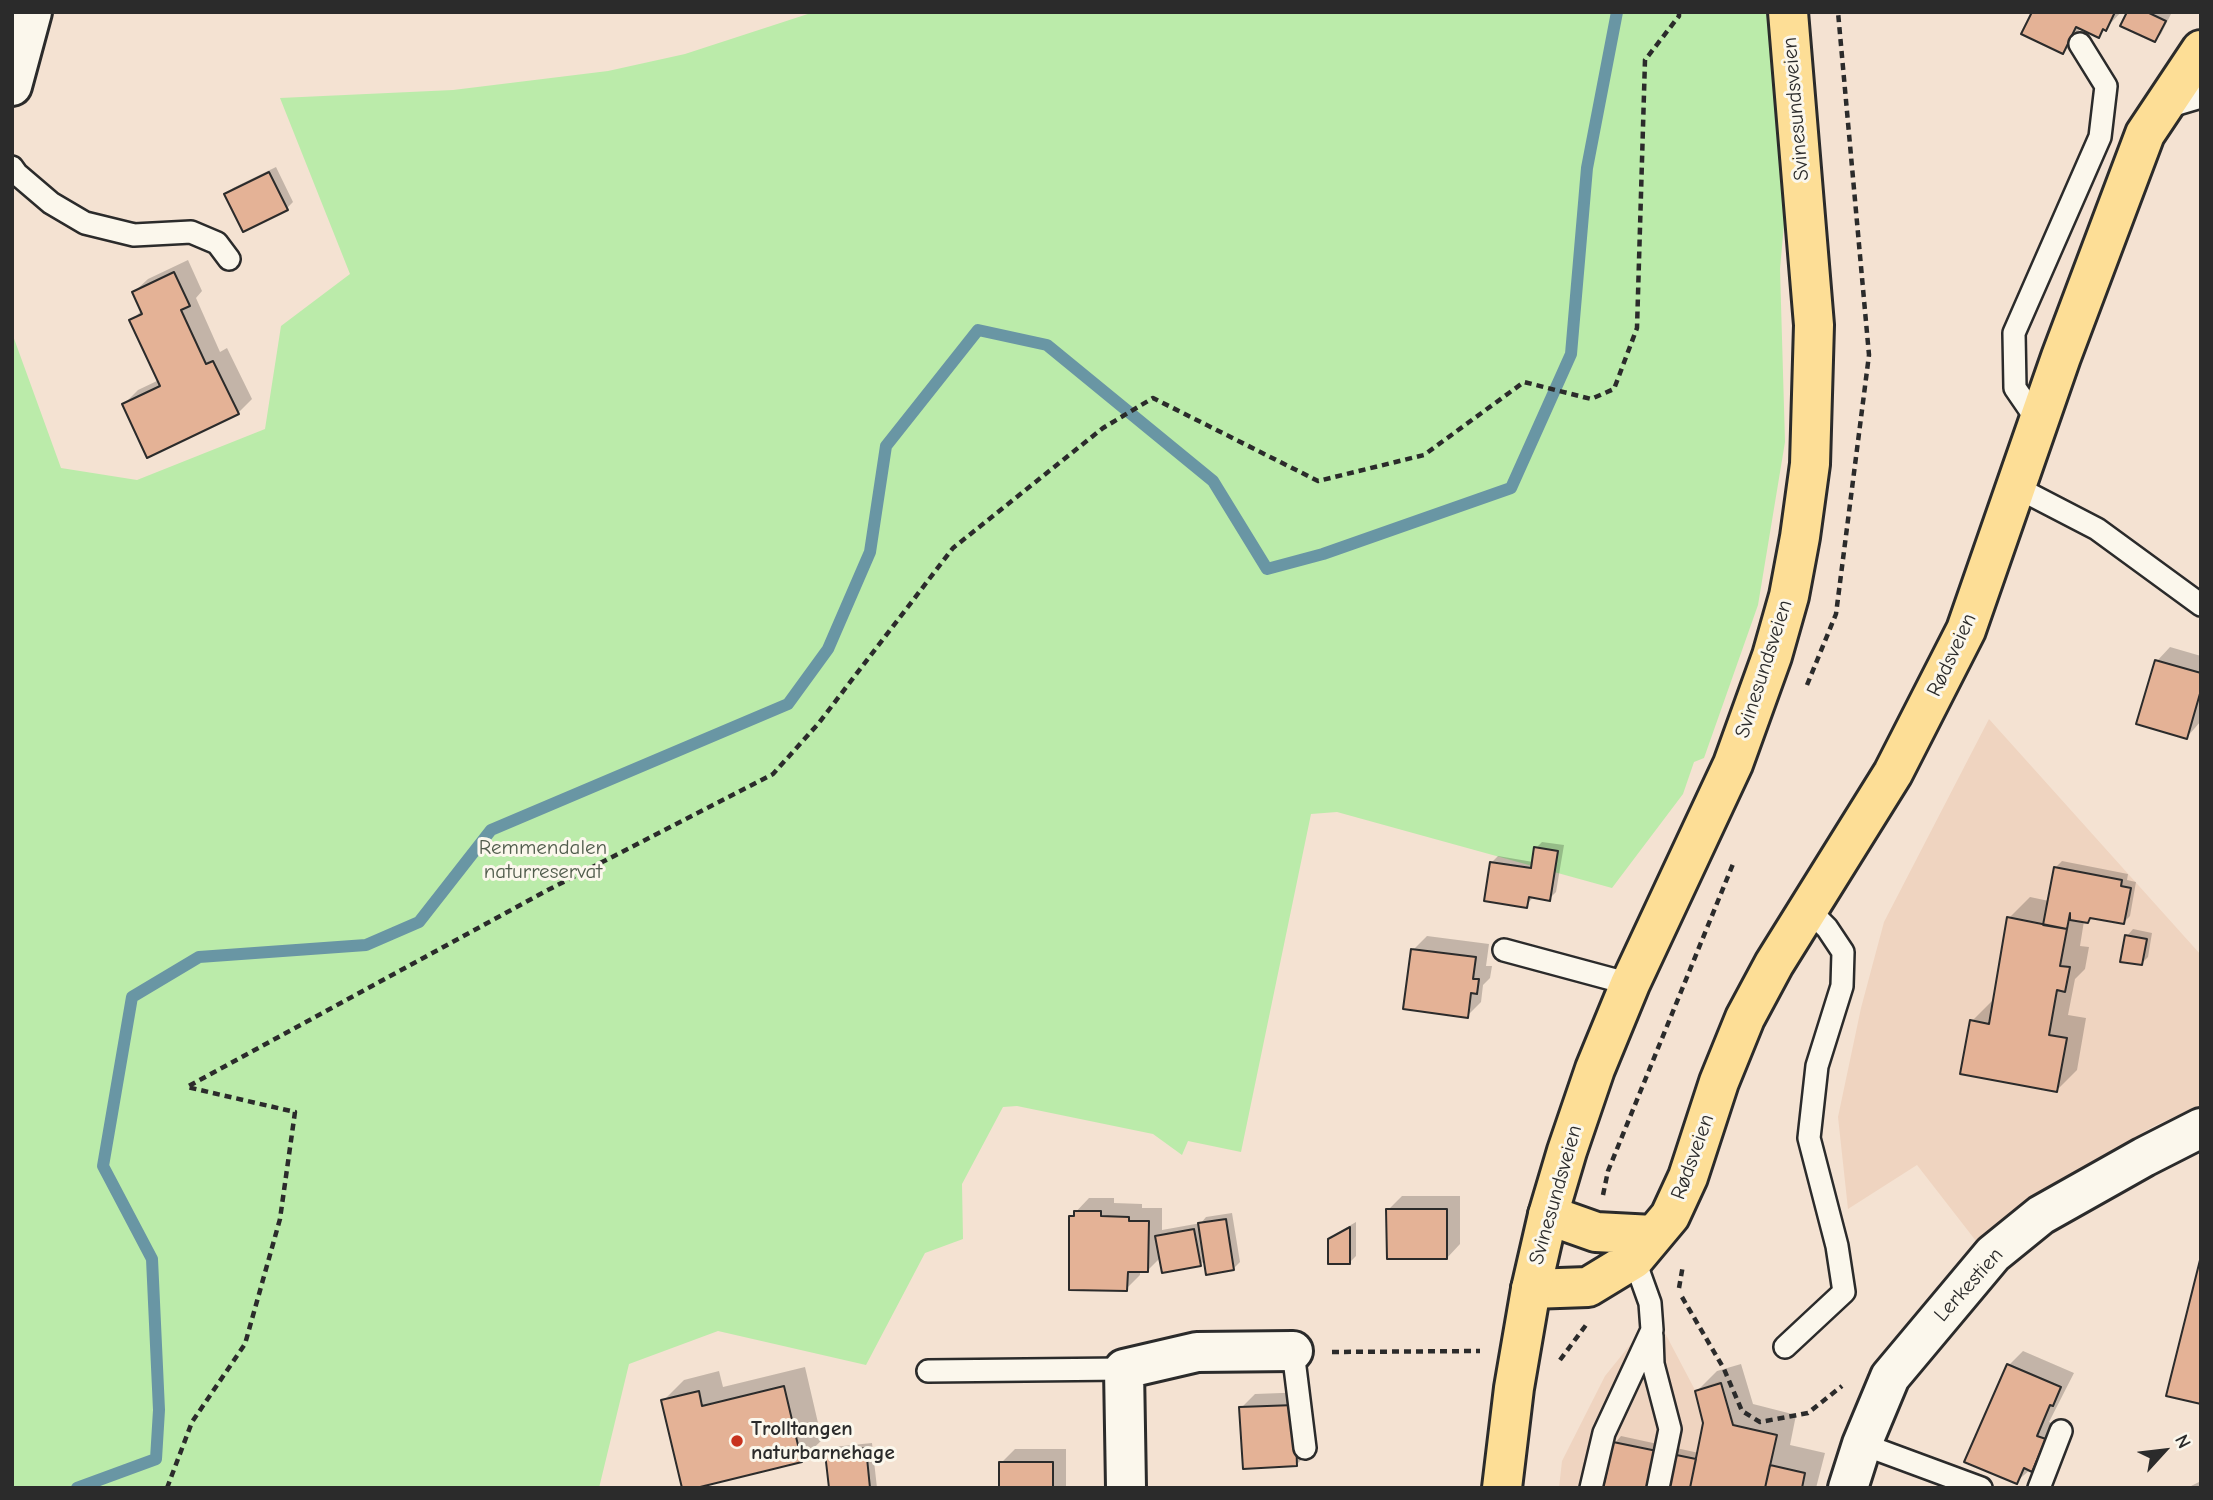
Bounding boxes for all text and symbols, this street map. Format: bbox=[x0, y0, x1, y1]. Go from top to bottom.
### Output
street label: Svinesundsveien bbox=[1777, 36, 1815, 182]
street label: Svinesundsveien bbox=[1730, 597, 1798, 741]
street label: Rødsveien bbox=[1922, 609, 1982, 701]
park label: Remmendalen naturreservat bbox=[479, 835, 607, 885]
street label: Rødsveien bbox=[1666, 1111, 1720, 1203]
street label: Svinesundsveien bbox=[1524, 1122, 1588, 1268]
street label: Lerkestien bbox=[1929, 1243, 2009, 1327]
place label: Trolltangen naturbarnehage bbox=[751, 1416, 895, 1466]
north arrow bbox=[2129, 1416, 2199, 1486]
text: N bbox=[2170, 1431, 2195, 1452]
marker: Trolltangen naturbarnehage bbox=[729, 1433, 745, 1449]

